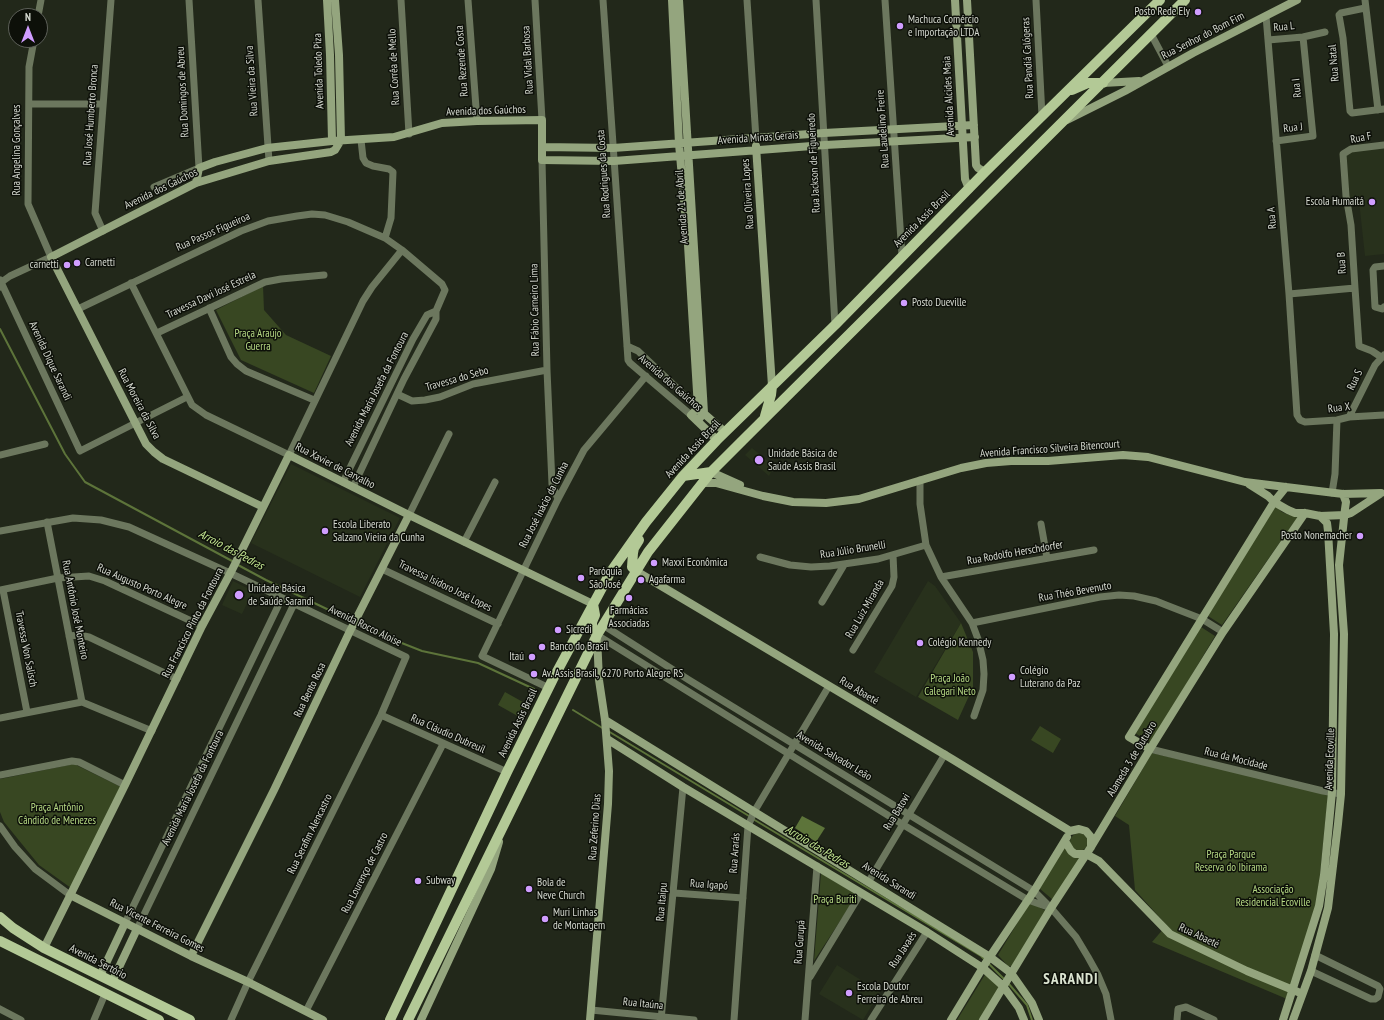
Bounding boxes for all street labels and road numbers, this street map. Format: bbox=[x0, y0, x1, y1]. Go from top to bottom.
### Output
street label: Rua Senhor do Bom Fim bbox=[1159, 9, 1247, 63]
street label: Rua Pandiá Calógeras bbox=[1019, 17, 1037, 99]
street label: Rua L bbox=[1273, 19, 1295, 35]
street label: Rua Rezende Costa bbox=[453, 25, 471, 97]
street label: Rua Vidal Barbosa bbox=[520, 25, 536, 95]
street label: Rua Corrêa de Mello bbox=[385, 28, 403, 106]
street label: Avenida Toledo Piza bbox=[311, 33, 327, 109]
street label: Rua Natal bbox=[1326, 44, 1342, 82]
street label: Rua Vieira da Silva bbox=[243, 45, 261, 117]
street label: Rua Domingos de Abreu bbox=[174, 46, 192, 138]
street label: Avenida Alcides Maia bbox=[940, 56, 958, 136]
street label: Rua José Humberto Bronca bbox=[81, 64, 101, 166]
street label: Rua I bbox=[1289, 78, 1305, 98]
street label: Rua Laudelino Freire bbox=[874, 89, 892, 169]
street label: Avenida dos Gaúchos bbox=[446, 103, 526, 119]
street label: Rua Angelina Gonçalves bbox=[10, 104, 24, 196]
street label: Rua Jackson de Figueiredo bbox=[805, 113, 823, 213]
street label: Rua J bbox=[1283, 120, 1303, 136]
street label: Rua Rodrigues da Costa bbox=[594, 129, 614, 219]
street label: Avenida Minas Gerais bbox=[717, 129, 799, 147]
street label: Rua F bbox=[1349, 129, 1373, 147]
street label: Rua Oliveira Lopes bbox=[739, 158, 757, 230]
street label: Avenida dos Gaúchos bbox=[122, 166, 200, 212]
street label: Avenida 21 de Abril bbox=[673, 170, 691, 244]
street label: Avenida Assis Brasil bbox=[891, 188, 953, 250]
street label: Rua A bbox=[1264, 206, 1280, 230]
street label: Rua Passos Figueiroa bbox=[174, 210, 252, 254]
street label: Rua B bbox=[1335, 252, 1349, 274]
street label: Rua Fábio Carneiro Lima bbox=[528, 264, 542, 356]
street label: Travessa Davi José Estrela bbox=[164, 268, 258, 322]
street label: Avenida Dique Sarandi bbox=[26, 319, 74, 403]
street label: Avenida Maria Josefa da Fontoura bbox=[342, 330, 412, 448]
street label: Avenida dos Gaúchos bbox=[636, 352, 704, 414]
street label: Travessa do Sebo bbox=[424, 364, 490, 394]
street label: Rua Moreira da Silva bbox=[115, 366, 163, 442]
street label: Rua S bbox=[1344, 367, 1366, 393]
street label: Rua X bbox=[1327, 400, 1351, 416]
street label: Avenida Assis Brasil bbox=[663, 417, 723, 481]
street label: Avenida Francisco Silveira Bitencourt bbox=[980, 438, 1120, 460]
street label: Rua Xavier de Carvalho bbox=[293, 440, 377, 492]
street label: Rua José Inácio da Cunha bbox=[517, 460, 571, 550]
street label: Rua Júlio Brunelli bbox=[819, 538, 887, 562]
street label: Rua Rodolfo Herschdorfer bbox=[966, 538, 1064, 568]
street label: Travessa Isidoro José Lopes bbox=[396, 558, 494, 614]
street label: Rua Antônio José Monteiro bbox=[59, 559, 91, 661]
street label: Rua Augusto Porto Alegre bbox=[95, 561, 189, 613]
street label: Rua Francisco Pinto da Fontoura bbox=[159, 566, 227, 680]
street label: Rua Luiz Miranda bbox=[843, 577, 887, 641]
street label: Rua Théo Bevenuto bbox=[1038, 579, 1112, 605]
street label: Avenida Rocco Aloise bbox=[326, 603, 404, 649]
street label: Travessa Von Salisch bbox=[12, 610, 40, 688]
street label: Rua Bento Rosa bbox=[291, 661, 329, 719]
street label: Rua Abaeté bbox=[837, 674, 881, 708]
street label: Avenida Assis Brasil bbox=[496, 687, 540, 759]
street label: Rua Cláudio Dubreuil bbox=[409, 712, 487, 756]
street label: Alameda 3 de Outubro bbox=[1104, 719, 1160, 799]
street label: Avenida Maria Josefa da Fontoura bbox=[159, 728, 227, 848]
street label: Avenida Salvador Leão bbox=[794, 728, 874, 784]
street label: Avenida Ecoville bbox=[1322, 728, 1338, 790]
street label: Rua da Mocidade bbox=[1203, 745, 1269, 773]
street label: Rua Batovi bbox=[881, 791, 913, 833]
street label: Rua Serafim Alencastro bbox=[285, 792, 335, 876]
street label: Rua Zeferino Dias bbox=[586, 793, 604, 861]
street label: Rua Lourenço de Castro bbox=[339, 830, 391, 916]
street label: Rua Ararás bbox=[727, 832, 743, 874]
street label: Avenida Sarandi bbox=[860, 859, 918, 903]
street label: Rua Igapó bbox=[690, 877, 728, 893]
street label: Rua Itaipu bbox=[654, 882, 670, 922]
street label: Rua Vicente Ferreira Gomes bbox=[107, 896, 207, 956]
street label: Rua Gurupá bbox=[792, 920, 808, 964]
street label: Rua Abaeté bbox=[1177, 921, 1221, 951]
street label: Rua Javaés bbox=[886, 929, 920, 971]
street label: Avenida Sertório bbox=[67, 942, 129, 982]
street label: Rua Itaúna bbox=[622, 995, 664, 1013]

